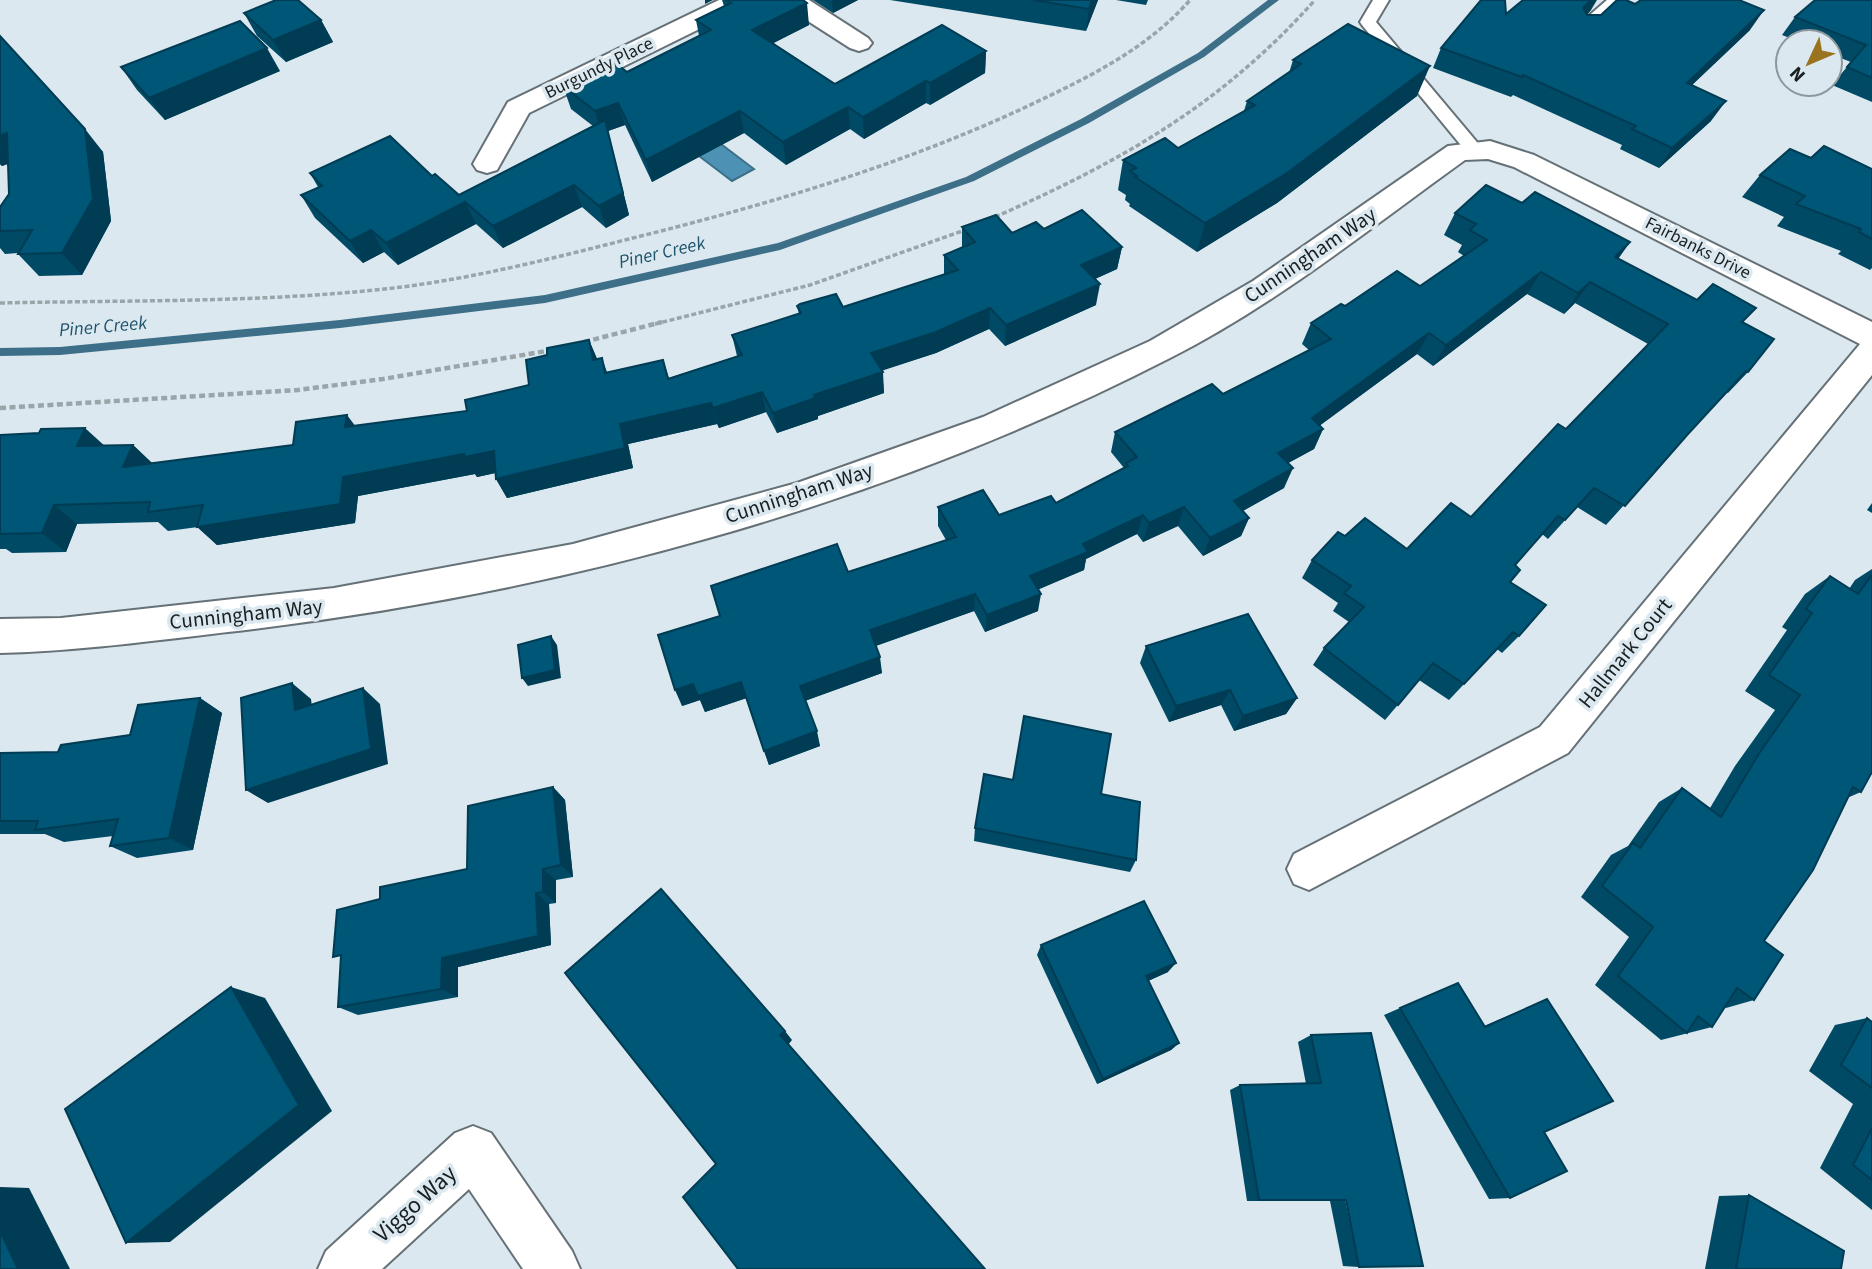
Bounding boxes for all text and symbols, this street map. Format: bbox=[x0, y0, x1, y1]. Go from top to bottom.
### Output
north arrow bbox=[1774, 28, 1844, 98]
street label: Burgundy Place bbox=[541, 31, 657, 105]
text: N bbox=[1784, 60, 1812, 88]
street label: Cunningham Way bbox=[1238, 200, 1382, 310]
street label: Fairbanks Drive bbox=[1641, 211, 1755, 285]
water label: Piner Creek bbox=[616, 230, 709, 276]
water label: Piner Creek bbox=[58, 310, 149, 344]
street label: Cunningham Way bbox=[721, 455, 877, 531]
street label: Cunningham Way bbox=[168, 591, 324, 637]
street label: Hallmark Court bbox=[1571, 591, 1679, 715]
street label: Viggo Way bbox=[365, 1157, 465, 1251]

